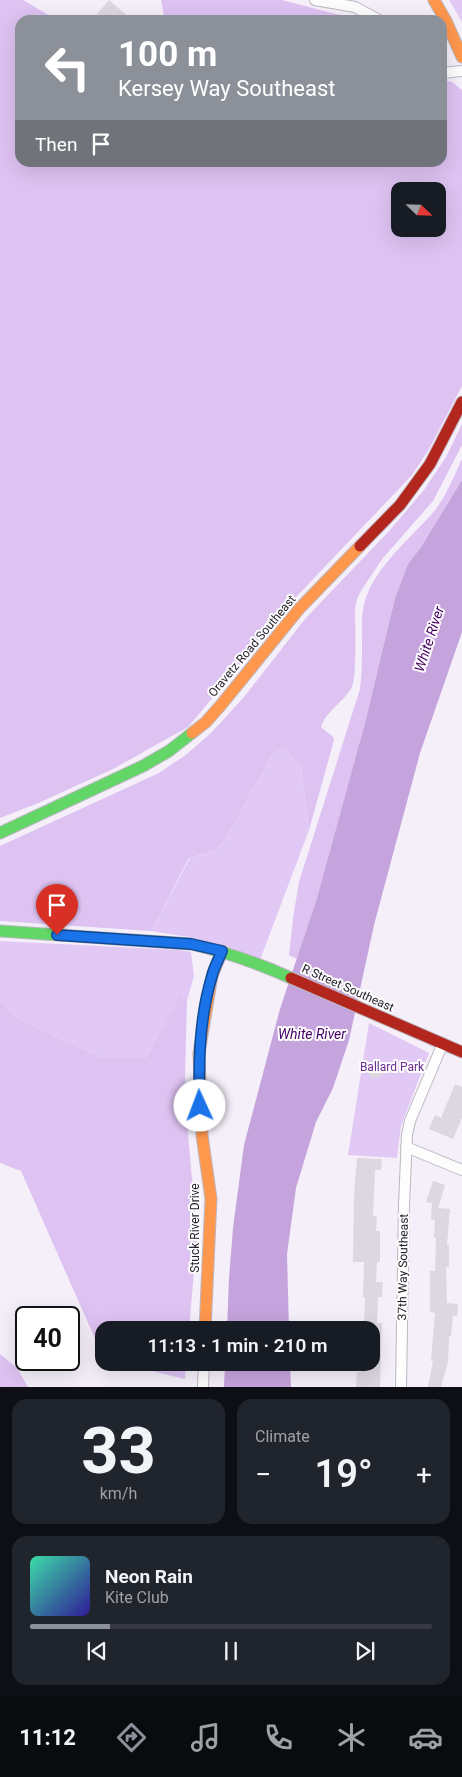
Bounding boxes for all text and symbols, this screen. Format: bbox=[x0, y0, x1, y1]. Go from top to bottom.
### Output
text: 100 m bbox=[118, 34, 217, 75]
icon: left bbox=[35, 35, 100, 100]
text: Kersey Way Southeast bbox=[118, 76, 335, 101]
icon: arrive bbox=[87, 130, 115, 158]
text: Then bbox=[35, 133, 77, 156]
north arrow bbox=[391, 182, 446, 238]
map controls bbox=[391, 182, 446, 237]
street label: Oravetz Road Southeast bbox=[205, 592, 299, 700]
water label: White River bbox=[411, 604, 447, 674]
pin bbox=[36, 884, 78, 935]
icon: arrive bbox=[43, 891, 71, 919]
street label: R Street Southeast bbox=[300, 961, 396, 1015]
water label: White River bbox=[278, 1026, 346, 1042]
park label: Ballard Park bbox=[360, 1060, 425, 1074]
position arrow bbox=[173, 1079, 225, 1131]
street label: Stuck River Drive bbox=[188, 1183, 202, 1273]
street label: 37th Way Southeast bbox=[395, 1213, 411, 1320]
speed limit sign: 40 bbox=[15, 1306, 80, 1371]
text: 11:13 · 1 min · 210 m bbox=[147, 1334, 328, 1357]
text: 33 bbox=[81, 1413, 156, 1489]
text: Climate bbox=[255, 1427, 310, 1446]
text: 19° bbox=[315, 1452, 373, 1496]
text: − bbox=[255, 1458, 271, 1491]
text: + bbox=[416, 1458, 432, 1491]
text: km/h bbox=[100, 1484, 137, 1503]
text: Neon Rain bbox=[105, 1565, 193, 1588]
text: Kite Club bbox=[105, 1588, 169, 1607]
icon: previous bbox=[83, 1637, 111, 1665]
icon: pause bbox=[217, 1637, 245, 1665]
icon: next bbox=[351, 1637, 379, 1665]
icon: directions bbox=[114, 1720, 149, 1755]
icon: music bbox=[188, 1720, 223, 1755]
icon: phone bbox=[261, 1720, 296, 1755]
icon: climate bbox=[334, 1720, 369, 1755]
icon: car bbox=[408, 1720, 443, 1755]
text: 11:12 bbox=[19, 1725, 76, 1750]

